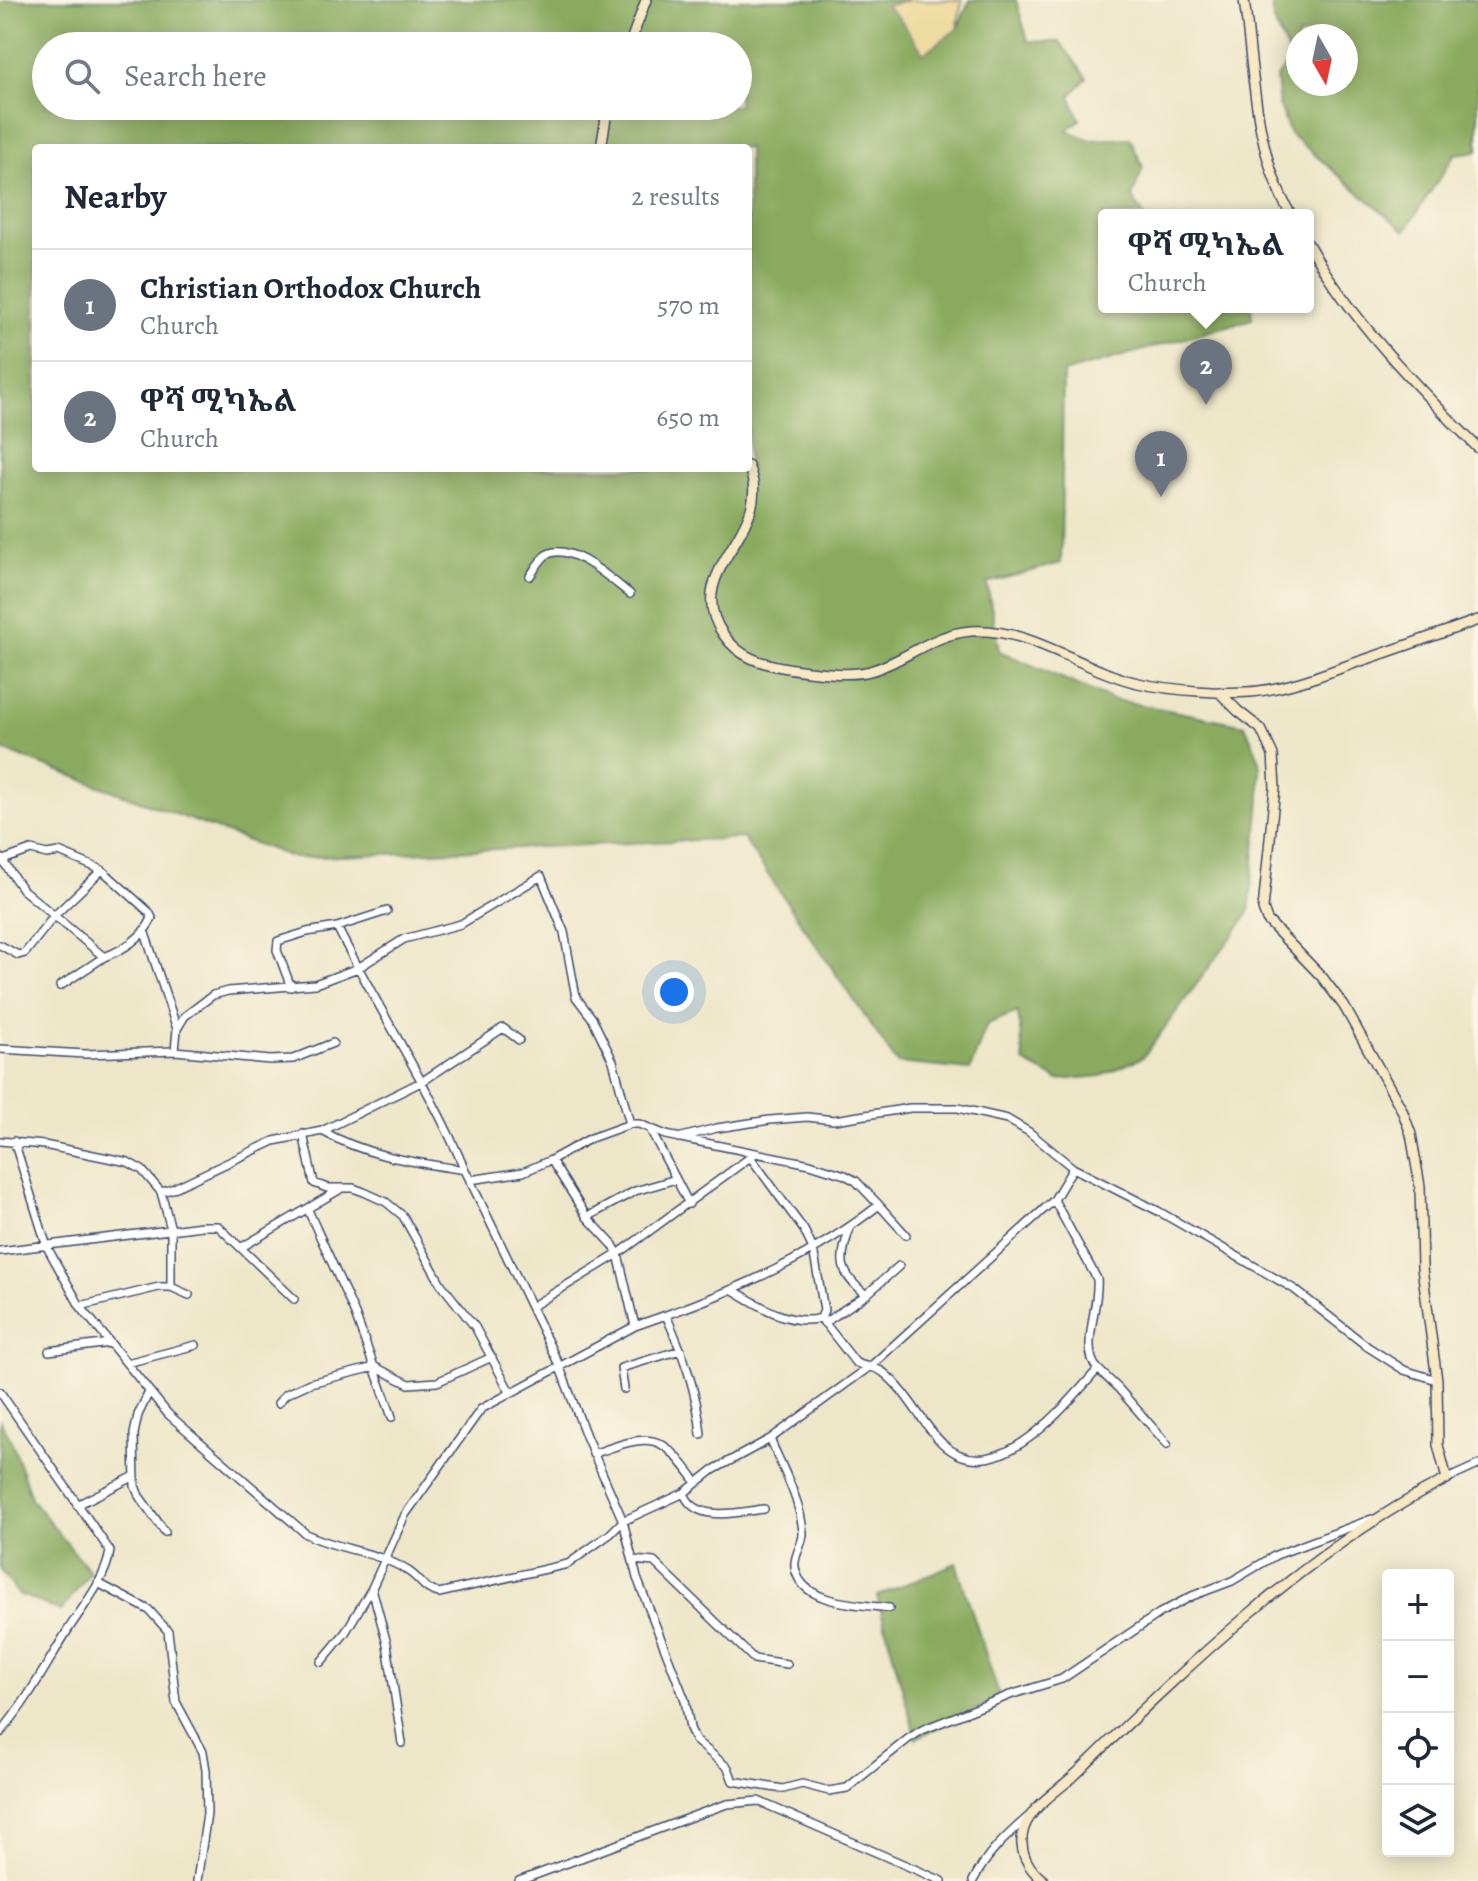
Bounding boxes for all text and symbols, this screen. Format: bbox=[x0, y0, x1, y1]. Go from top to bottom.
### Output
north arrow bbox=[1286, 24, 1358, 96]
search box bbox=[32, 32, 752, 120]
icon: search bbox=[60, 54, 104, 98]
text: Search here bbox=[124, 56, 267, 96]
text: Nearby bbox=[64, 173, 167, 220]
text: 2 results bbox=[631, 179, 720, 214]
popup bbox=[1098, 209, 1314, 313]
text: ዋሻ ሚካኤል bbox=[1128, 225, 1284, 265]
text: Church bbox=[1128, 265, 1207, 300]
text: Christian Orthodox Church bbox=[140, 268, 481, 308]
text: 1 bbox=[85, 288, 95, 323]
text: 570 m bbox=[657, 288, 720, 323]
text: Church bbox=[140, 308, 219, 343]
pin: 2 bbox=[1180, 339, 1232, 405]
text: ዋሻ ሚካኤል bbox=[140, 381, 297, 421]
text: 2 bbox=[84, 400, 96, 435]
text: 650 m bbox=[656, 400, 720, 435]
text: Church bbox=[140, 421, 219, 456]
pin: 1 bbox=[1135, 431, 1187, 497]
your location bbox=[654, 972, 694, 1012]
map controls bbox=[1382, 1569, 1454, 1857]
button: + bbox=[1382, 1569, 1454, 1641]
button: − bbox=[1382, 1641, 1454, 1713]
button: locate bbox=[1382, 1713, 1454, 1785]
button: layers bbox=[1382, 1785, 1454, 1857]

